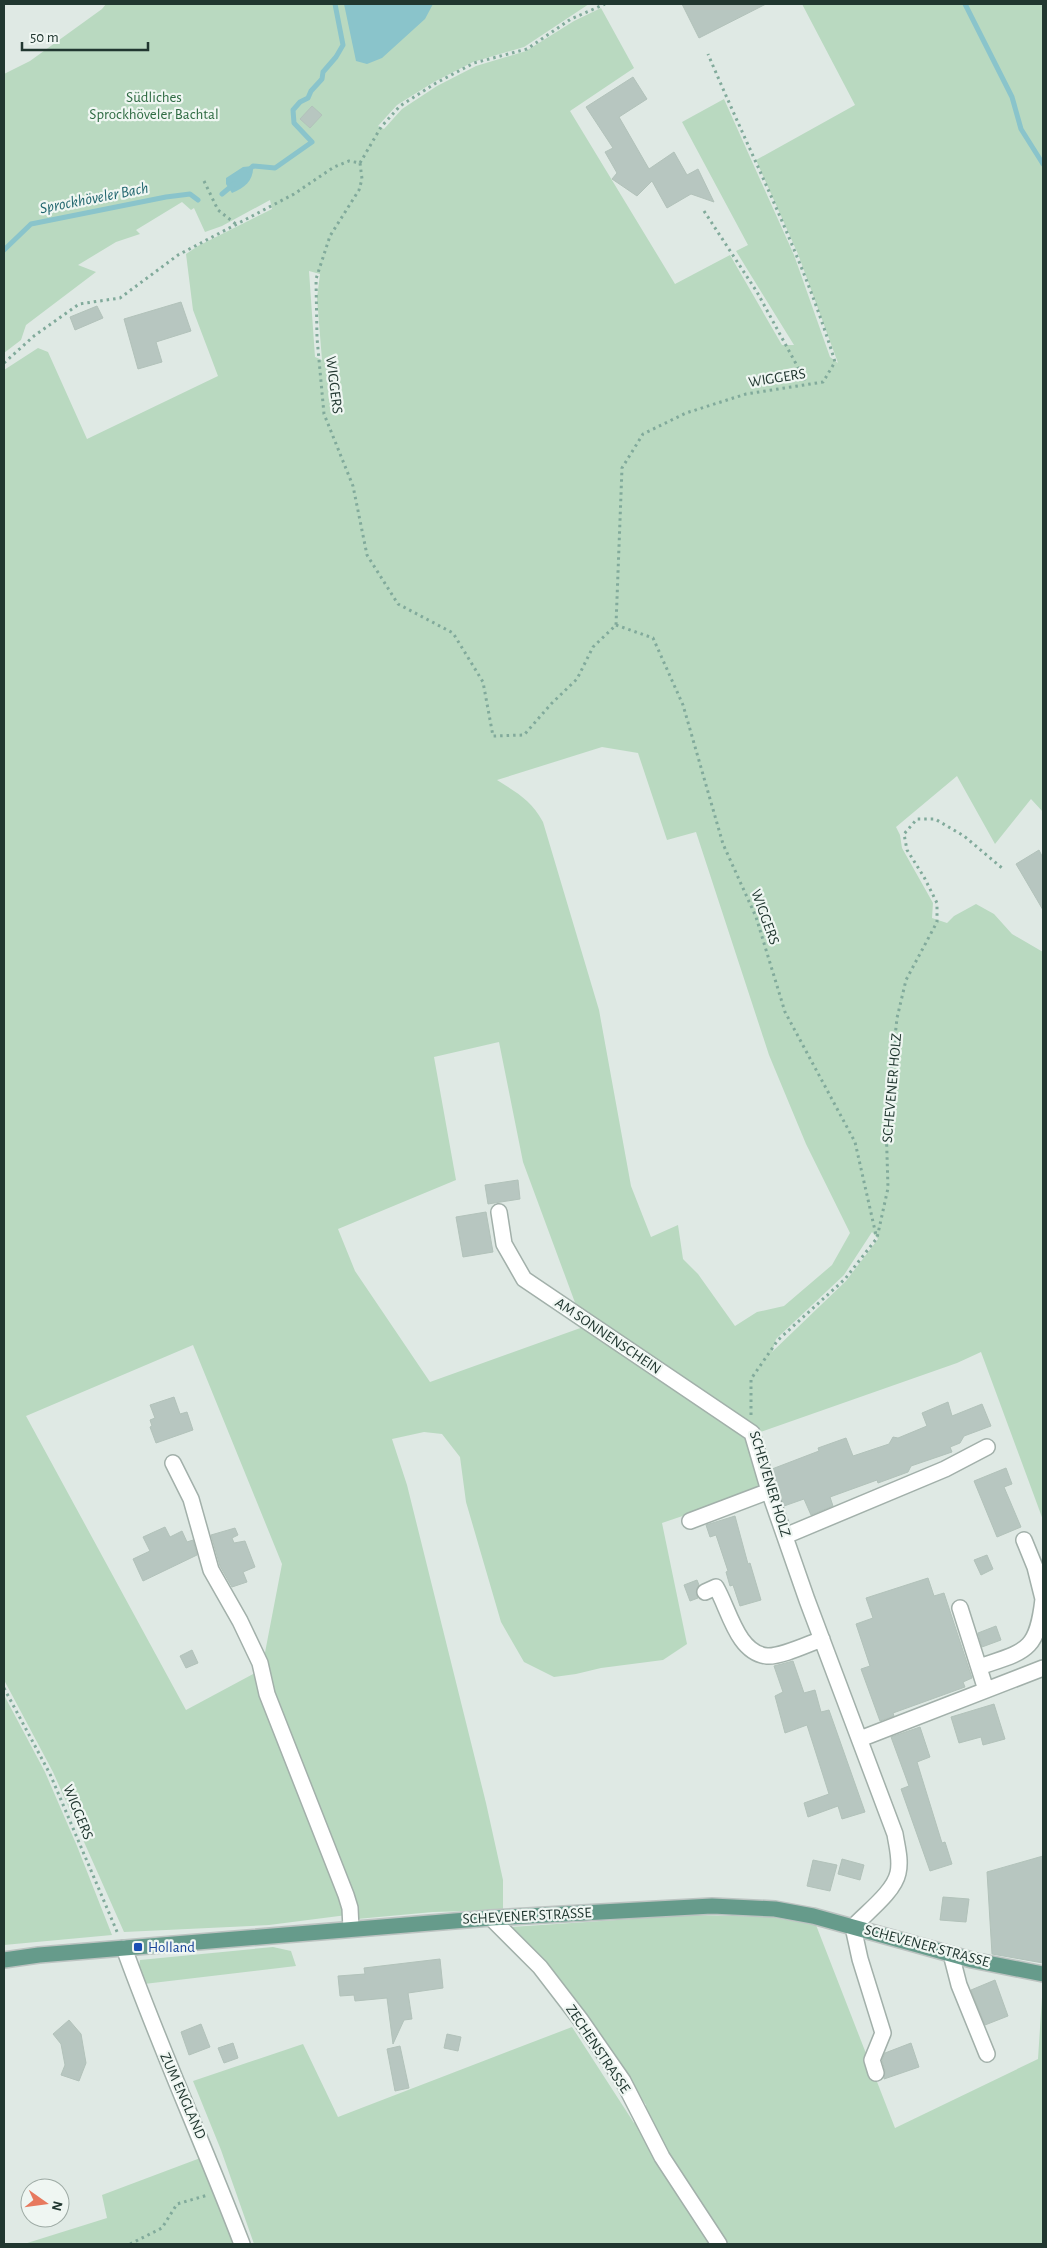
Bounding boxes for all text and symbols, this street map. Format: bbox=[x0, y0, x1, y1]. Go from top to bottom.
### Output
scale bar bbox=[22, 20, 149, 52]
text: 50 m bbox=[30, 30, 59, 45]
park label: Südliches Sprockhöveler Bachtal bbox=[89, 90, 219, 122]
water label: Sprockhöveler Bach bbox=[38, 180, 150, 217]
street label: WIGGERS bbox=[323, 355, 345, 415]
street label: WIGGERS bbox=[747, 366, 807, 390]
street label: WIGGERS bbox=[748, 887, 782, 947]
street label: SCHEVENER HOLZ bbox=[880, 1032, 904, 1143]
street label: AM SONNENSCHEIN bbox=[552, 1295, 664, 1377]
street label: SCHEVENER HOLZ bbox=[747, 1429, 793, 1539]
street label: WIGGERS bbox=[60, 1782, 96, 1842]
street label: SCHEVENER STRASSE bbox=[462, 1905, 592, 1927]
street label: SCHEVENER STRASSE bbox=[863, 1922, 991, 1970]
place label: Holland bbox=[148, 1940, 195, 1955]
marker: Holland bbox=[132, 1941, 144, 1953]
street label: ZECHENSTRASSE bbox=[563, 2002, 633, 2096]
street label: ZUM ENGLAND bbox=[157, 2051, 209, 2142]
north arrow bbox=[20, 2178, 70, 2228]
text: N bbox=[49, 2199, 65, 2212]

